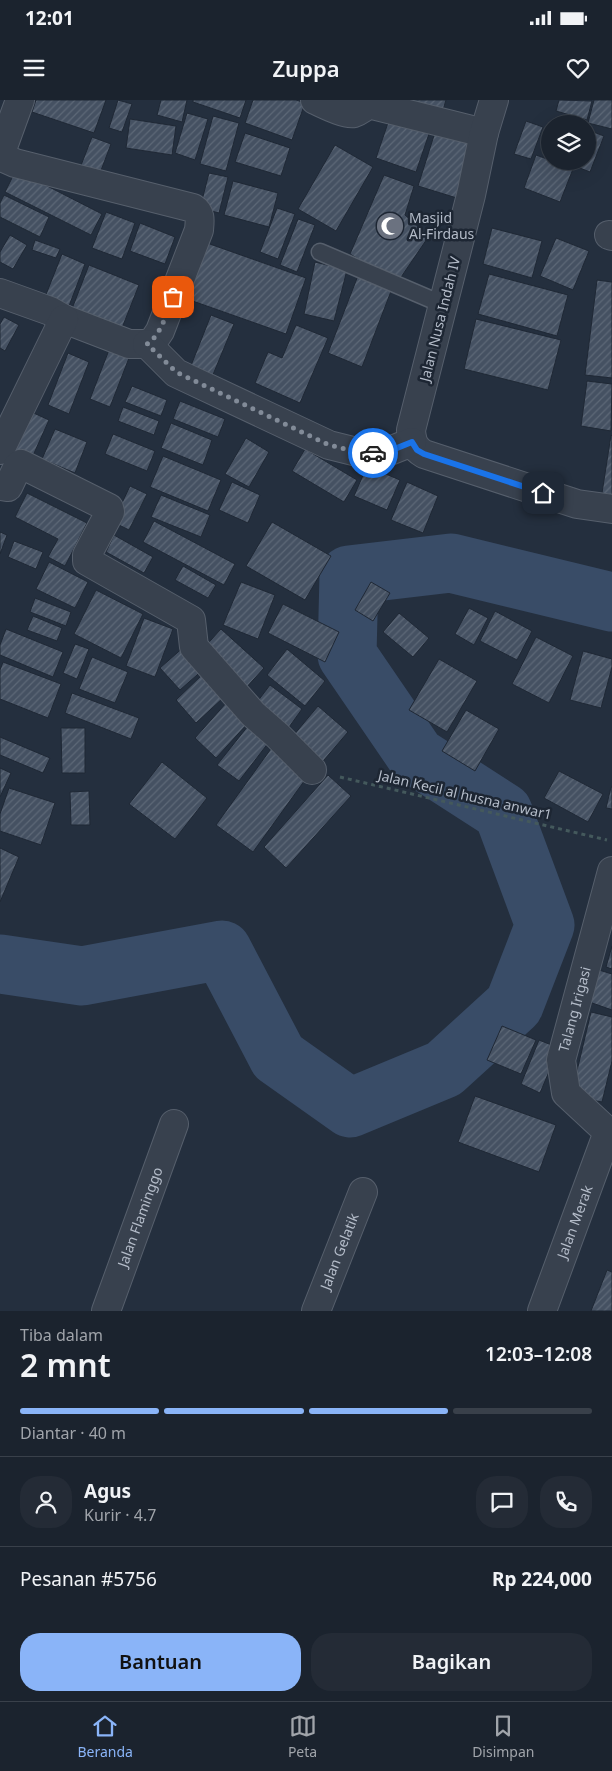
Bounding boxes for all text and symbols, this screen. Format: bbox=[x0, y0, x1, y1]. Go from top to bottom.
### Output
text: 12:01 bbox=[25, 5, 74, 31]
text: Zuppa bbox=[272, 53, 340, 83]
icon: menu bbox=[20, 54, 48, 82]
icon: heart bbox=[564, 54, 592, 82]
map controls bbox=[541, 115, 596, 170]
button: layers bbox=[541, 115, 596, 170]
place label: Masjid Al-Firdaus bbox=[409, 208, 475, 243]
mosque icon: Masjid Al-Firdaus bbox=[375, 211, 405, 241]
street label: Jalan Nusa Indah IV bbox=[414, 254, 464, 385]
pin bbox=[152, 276, 194, 318]
icon: bag bbox=[159, 283, 187, 311]
courier bbox=[348, 428, 398, 478]
icon: car bbox=[359, 439, 387, 467]
pin bbox=[522, 472, 564, 514]
icon: home bbox=[529, 479, 557, 507]
street label: Jalan Kecil al husna anwar1 bbox=[374, 765, 554, 824]
street label: Talang Irigasi bbox=[554, 964, 595, 1054]
street label: Jalan Flaminggo bbox=[112, 1164, 167, 1271]
street label: Jalan Merak bbox=[551, 1182, 597, 1263]
street label: Jalan Gelatik bbox=[315, 1210, 363, 1294]
text: Tiba dalam bbox=[20, 1324, 103, 1346]
text: 12:03–12:08 bbox=[485, 1341, 592, 1367]
text: 2 mnt bbox=[20, 1343, 111, 1386]
text: Diantar · 40 m bbox=[20, 1422, 126, 1444]
button: person bbox=[20, 1476, 72, 1528]
button: chat bbox=[476, 1476, 528, 1528]
button: phone bbox=[540, 1476, 592, 1528]
text: Agus bbox=[84, 1478, 131, 1504]
text: Kurir · 4.7 bbox=[84, 1504, 156, 1526]
text: Pesanan #5756 bbox=[20, 1566, 157, 1592]
text: Rp 224,000 bbox=[492, 1566, 592, 1592]
button: Bantuan bbox=[20, 1633, 301, 1691]
button: Bagikan bbox=[311, 1633, 592, 1691]
tab: Beranda bbox=[77, 1712, 133, 1761]
tab: Peta bbox=[288, 1712, 317, 1761]
tab: Disimpan bbox=[472, 1712, 534, 1761]

